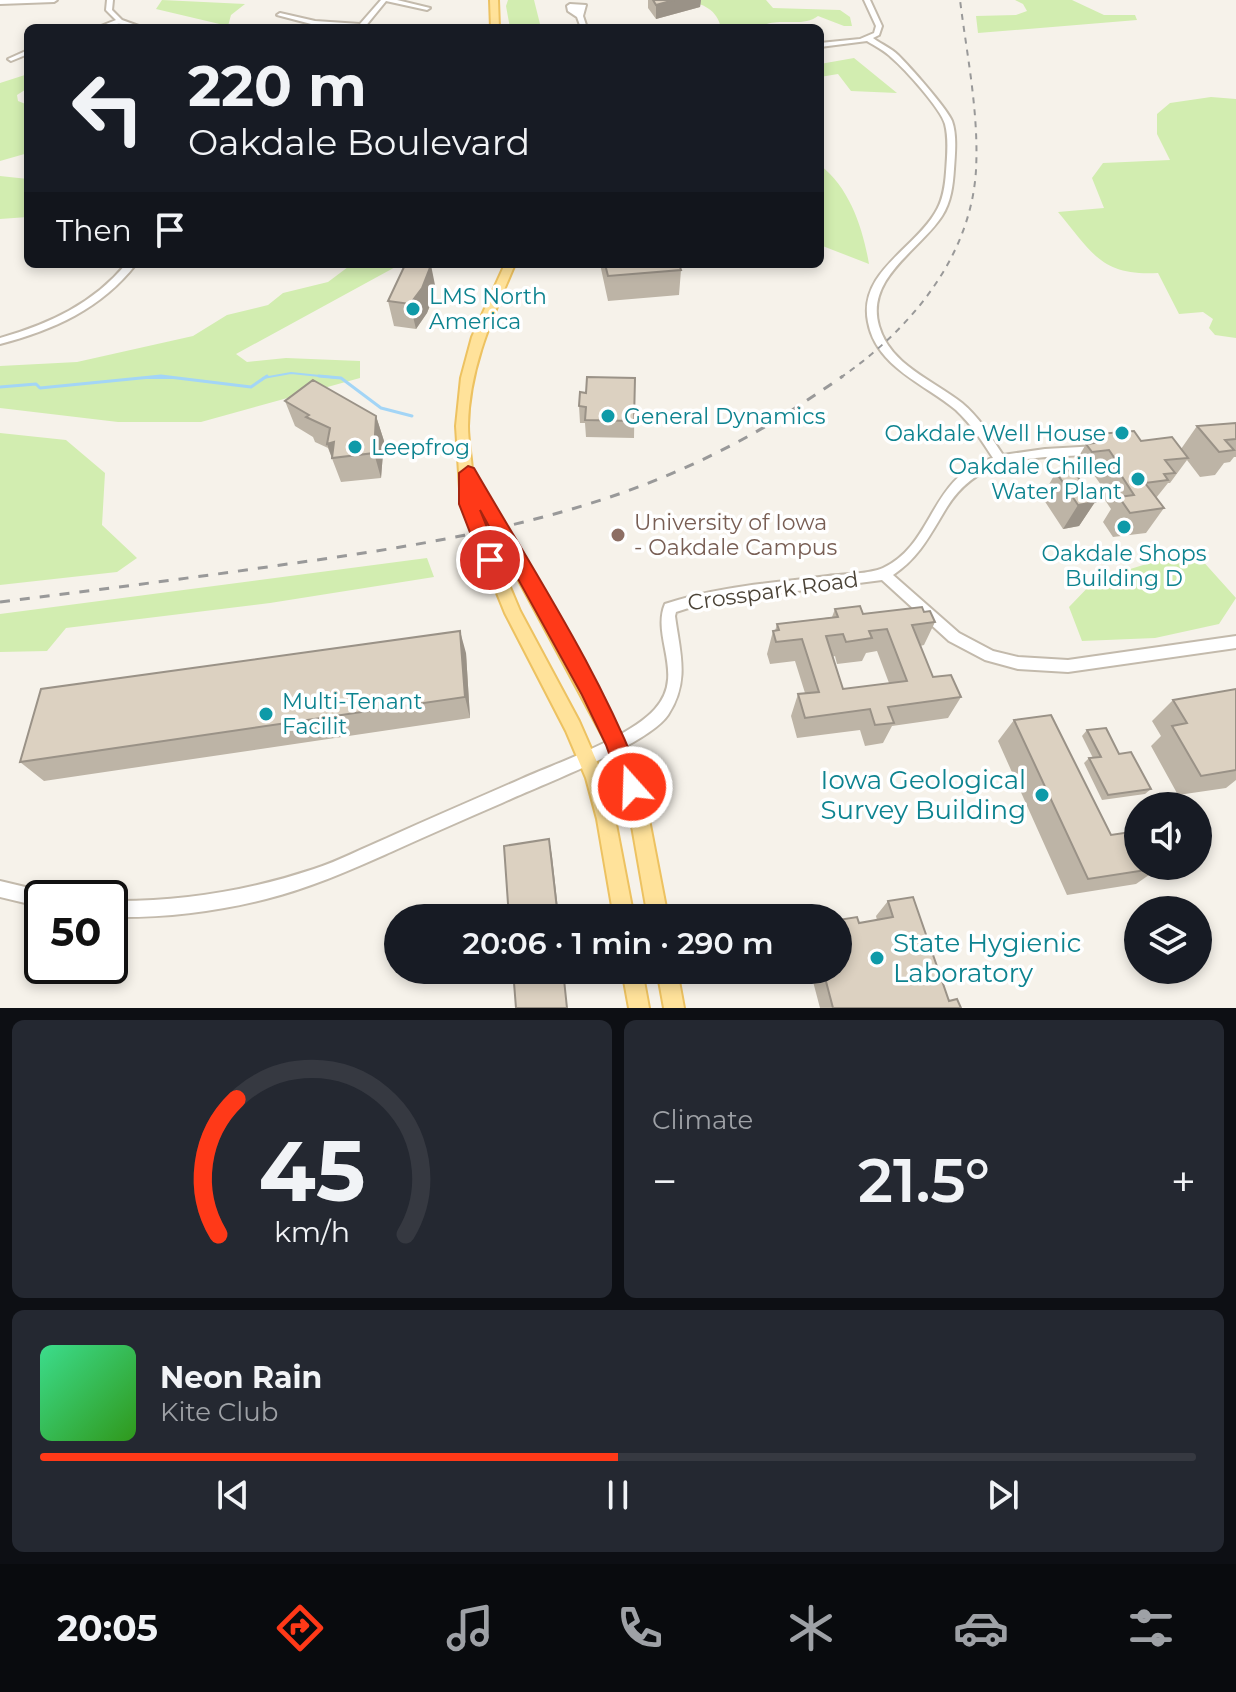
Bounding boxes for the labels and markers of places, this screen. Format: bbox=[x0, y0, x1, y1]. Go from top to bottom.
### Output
place label: LMS North America bbox=[429, 283, 547, 335]
marker: LMS North America bbox=[404, 300, 422, 318]
place label: General Dynamics bbox=[624, 403, 826, 430]
marker: General Dynamics bbox=[599, 407, 617, 425]
place label: Oakdale Well House bbox=[884, 420, 1106, 447]
marker: Oakdale Well House bbox=[1113, 424, 1131, 442]
place label: Leepfrog bbox=[371, 434, 470, 461]
marker: Leepfrog bbox=[346, 438, 364, 456]
place label: Oakdale Chilled Water Plant bbox=[949, 453, 1122, 505]
marker: Oakdale Chilled Water Plant bbox=[1129, 470, 1147, 488]
place label: University of Iowa - Oakdale Campus bbox=[634, 509, 838, 561]
marker: Oakdale Shops Building D bbox=[1115, 518, 1133, 536]
pin bbox=[456, 526, 524, 594]
marker: University of Iowa - Oakdale Campus bbox=[609, 526, 627, 544]
place label: Oakdale Shops Building D bbox=[1042, 540, 1207, 592]
place label: Multi-Tenant Facilit bbox=[282, 688, 422, 740]
marker: Multi-Tenant Facilit bbox=[257, 705, 275, 723]
place label: Iowa Geological Survey Building bbox=[821, 764, 1026, 826]
marker: Iowa Geological Survey Building bbox=[1033, 786, 1051, 804]
place label: State Hygienic Laboratory bbox=[893, 927, 1082, 989]
marker: State Hygienic Laboratory bbox=[868, 949, 886, 967]

